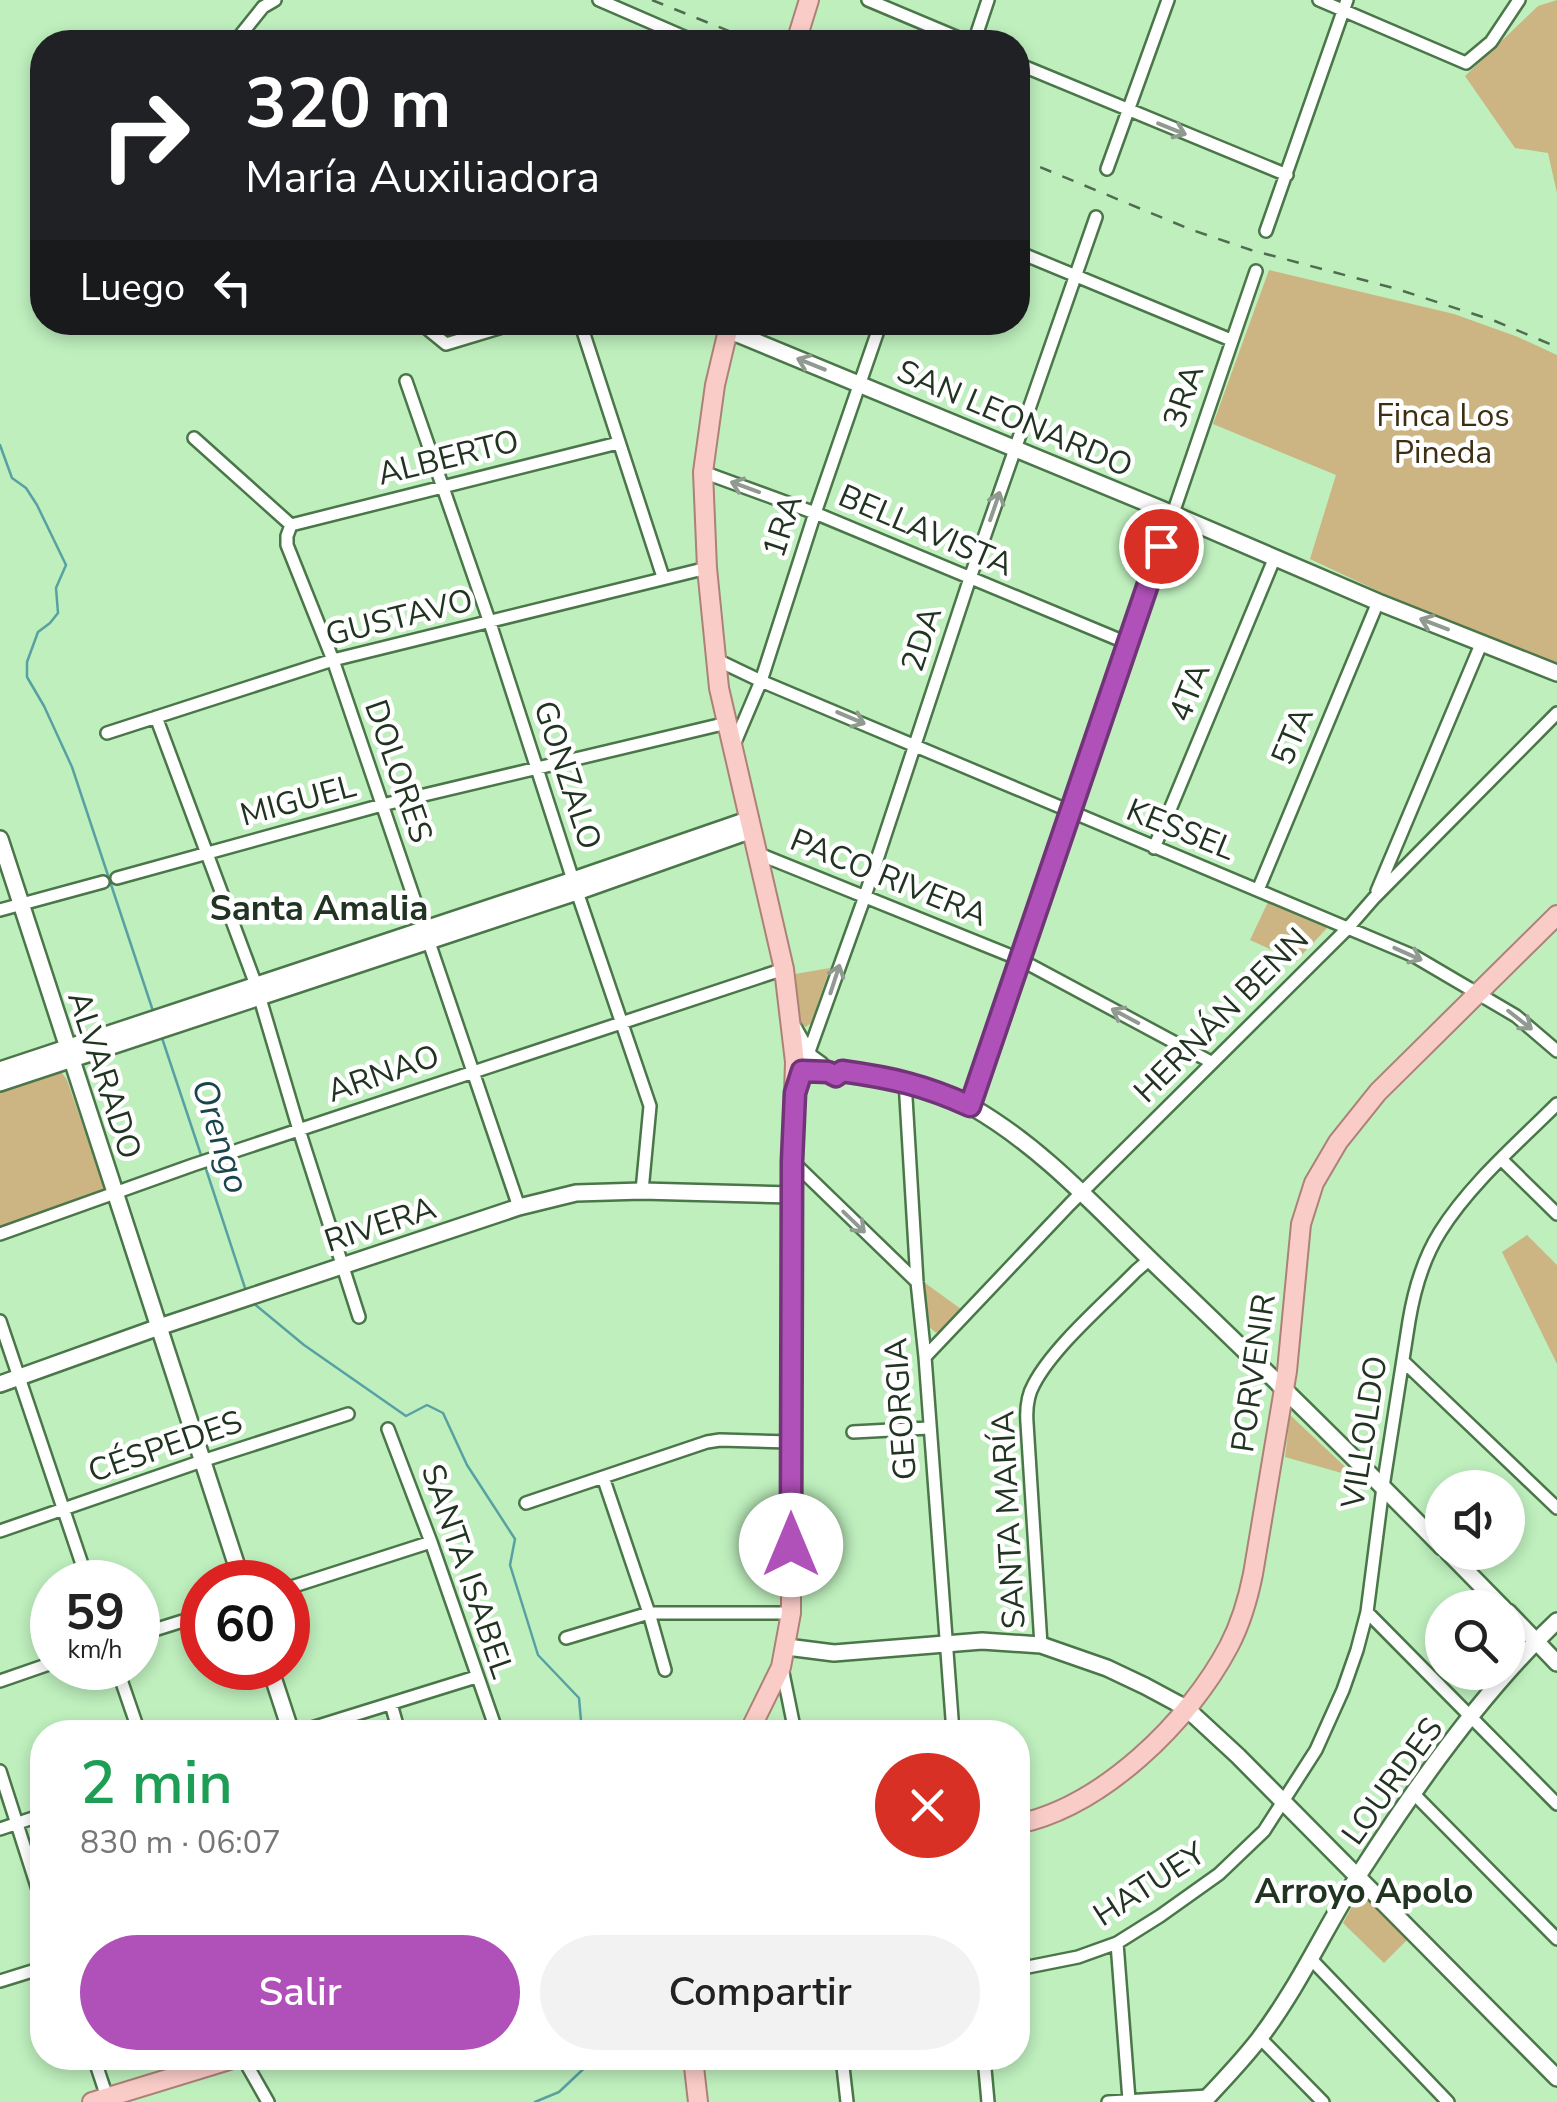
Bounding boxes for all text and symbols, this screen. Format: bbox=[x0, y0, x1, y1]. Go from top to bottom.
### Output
text: 320 m bbox=[245, 56, 451, 152]
icon: right bbox=[80, 70, 210, 200]
one-way arrow bbox=[1156, 121, 1187, 139]
text: María Auxiliadora bbox=[245, 147, 600, 208]
icon: left bbox=[205, 260, 260, 315]
text: Luego bbox=[80, 262, 185, 313]
street label: SAN LEONARDO bbox=[890, 349, 1139, 487]
one-way arrow bbox=[796, 354, 827, 372]
street label: 3RA bbox=[1153, 359, 1214, 433]
park label: Finca Los Pineda bbox=[1376, 394, 1510, 474]
street label: ALBERTO bbox=[373, 419, 523, 496]
street label: BELLAVISTA bbox=[832, 474, 1020, 587]
one-way arrow bbox=[731, 477, 762, 495]
street label: 1RA bbox=[752, 489, 813, 563]
one-way arrow bbox=[988, 491, 1006, 522]
pin bbox=[1119, 504, 1204, 589]
icon: arrive bbox=[1134, 519, 1189, 574]
street label: GUSTAVO bbox=[321, 578, 477, 657]
street label: 2DA bbox=[891, 601, 952, 677]
one-way arrow bbox=[1420, 613, 1450, 631]
street label: 4TA bbox=[1158, 657, 1221, 728]
street label: DOLORES bbox=[354, 694, 443, 848]
street label: GONZALO bbox=[523, 695, 612, 855]
street label: 5TA bbox=[1261, 700, 1324, 772]
one-way arrow bbox=[835, 710, 866, 728]
street label: MIGUEL bbox=[236, 764, 361, 837]
street label: KESSEL bbox=[1120, 788, 1242, 871]
street label: PACO RIVERA bbox=[784, 818, 994, 937]
district label: Santa Amalia bbox=[210, 885, 428, 932]
street label: HERNÁN BENN bbox=[1124, 918, 1318, 1112]
one-way arrow bbox=[1392, 946, 1423, 964]
one-way arrow bbox=[827, 964, 845, 996]
street label: ALVARADO bbox=[57, 986, 152, 1165]
one-way arrow bbox=[1111, 1006, 1141, 1025]
one-way arrow bbox=[1506, 1009, 1533, 1030]
street label: ARNAO bbox=[321, 1034, 445, 1113]
water label: Orengo bbox=[180, 1073, 261, 1199]
street label: RIVERA bbox=[319, 1186, 441, 1263]
one-way arrow bbox=[842, 1209, 866, 1233]
street label: PORVENIR bbox=[1221, 1291, 1286, 1455]
street label: GEORGIA bbox=[874, 1336, 927, 1481]
street label: VILLOLDO bbox=[1331, 1353, 1398, 1513]
street label: CÉSPEDES bbox=[82, 1400, 248, 1493]
street label: SANTA MARÍA bbox=[981, 1410, 1036, 1630]
street label: SANTA ISABEL bbox=[411, 1458, 524, 1684]
map controls bbox=[1425, 1470, 1525, 1690]
button: sound bbox=[1425, 1470, 1525, 1570]
position arrow bbox=[739, 1493, 843, 1597]
speed limit sign: 60 bbox=[180, 1560, 310, 1690]
text: 59 bbox=[65, 1578, 125, 1647]
button: search bbox=[1425, 1590, 1525, 1690]
text: km/h bbox=[67, 1633, 123, 1667]
street label: LOURDES bbox=[1332, 1709, 1453, 1853]
text: 2 min bbox=[80, 1742, 233, 1824]
button: close bbox=[875, 1753, 980, 1858]
text: 830 m · 06:07 bbox=[80, 1821, 281, 1864]
street label: HATUEY bbox=[1085, 1832, 1214, 1937]
district label: Arroyo Apolo bbox=[1254, 1868, 1474, 1915]
button: Salir bbox=[80, 1935, 520, 2050]
button: Compartir bbox=[540, 1935, 980, 2050]

